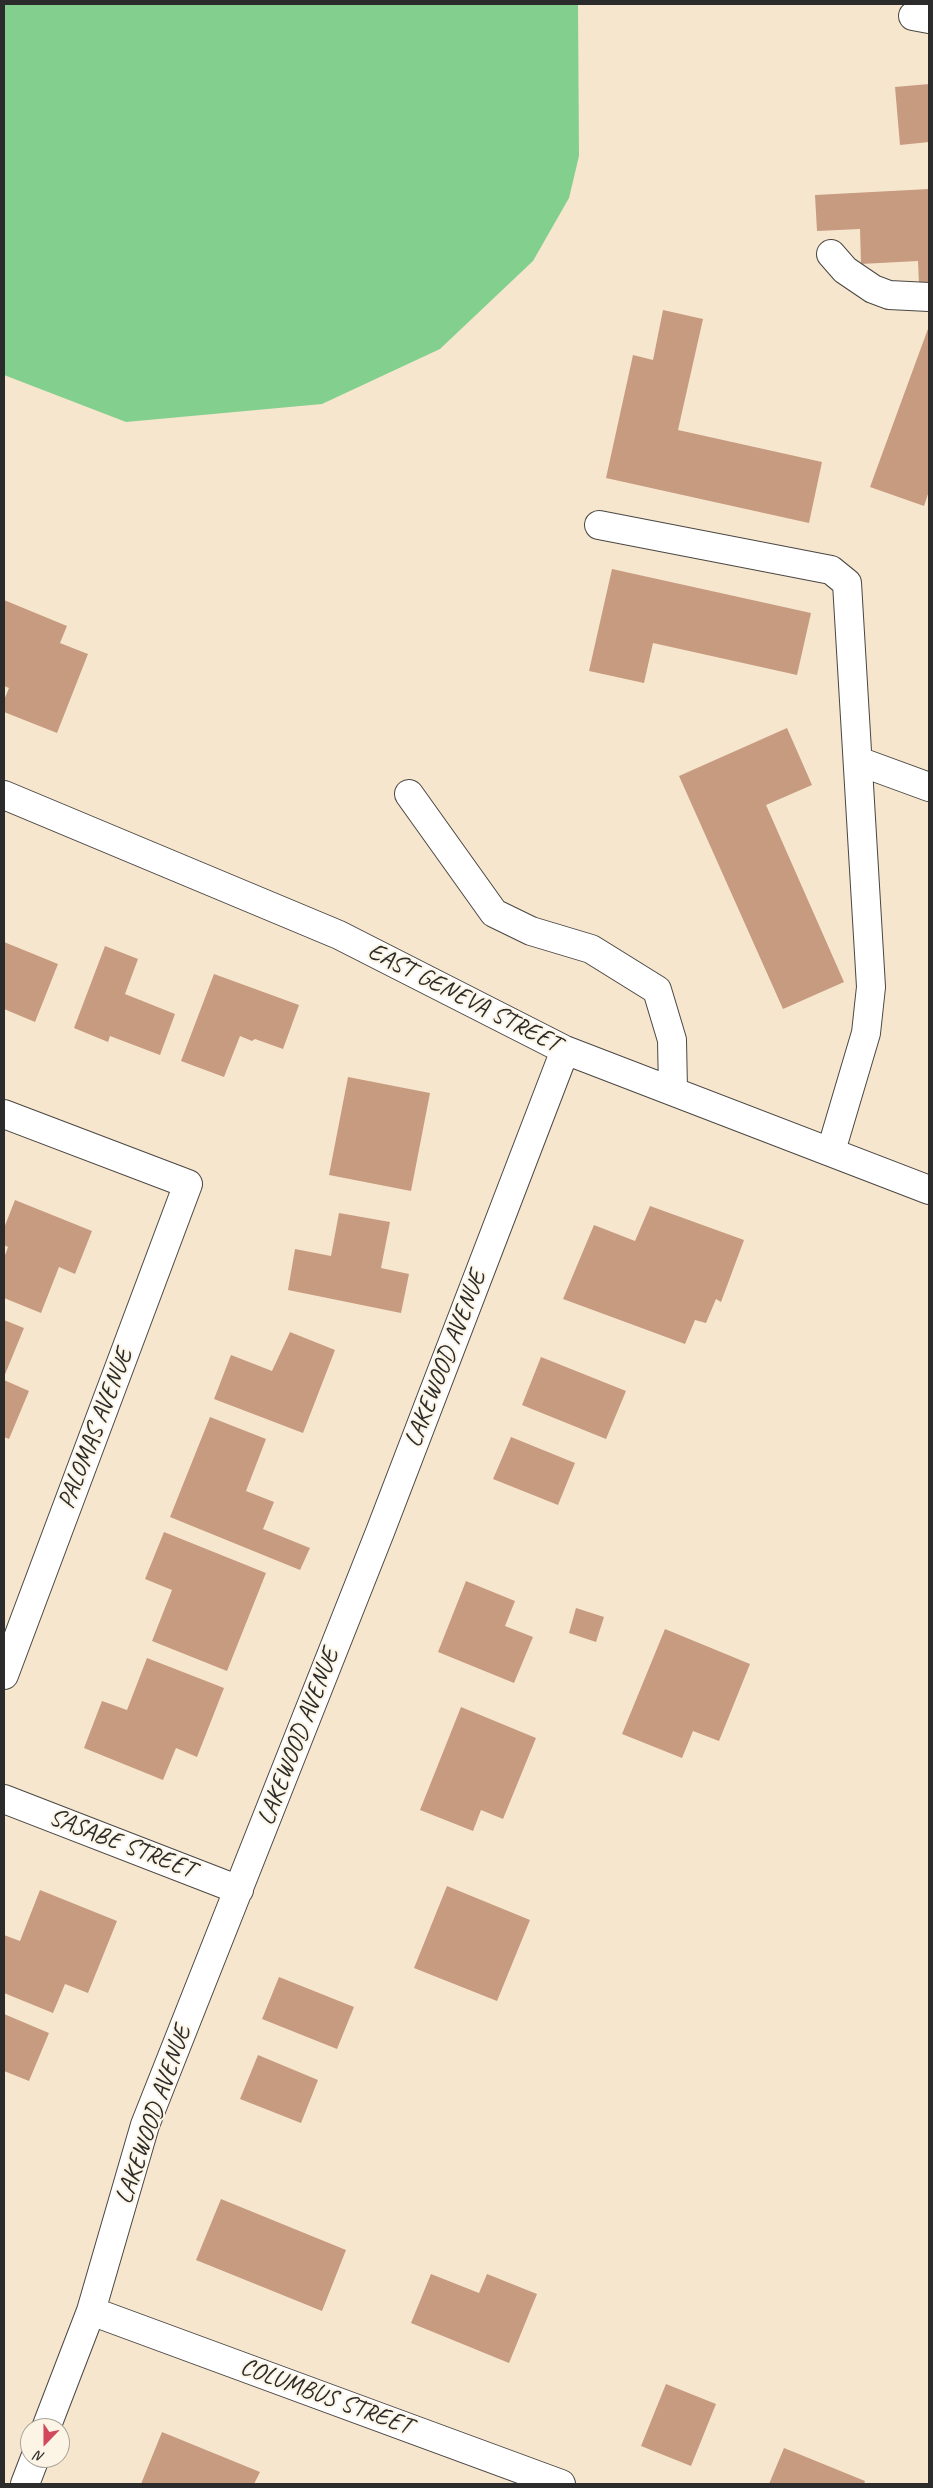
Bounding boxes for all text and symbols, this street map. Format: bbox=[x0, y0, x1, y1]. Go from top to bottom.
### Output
street label: EAST GENEVA STREET bbox=[363, 936, 565, 1060]
street label: LAKEWOOD AVENUE bbox=[399, 1267, 493, 1451]
street label: PALOMAS AVENUE bbox=[52, 1345, 140, 1513]
street label: LAKEWOOD AVENUE bbox=[252, 1645, 346, 1829]
street label: SASABE STREET bbox=[45, 1802, 199, 1886]
street label: LAKEWOOD AVENUE bbox=[109, 2022, 199, 2208]
street label: COLUMBUS STREET bbox=[236, 2352, 416, 2442]
north arrow bbox=[20, 2418, 70, 2468]
text: N bbox=[32, 2447, 47, 2466]

